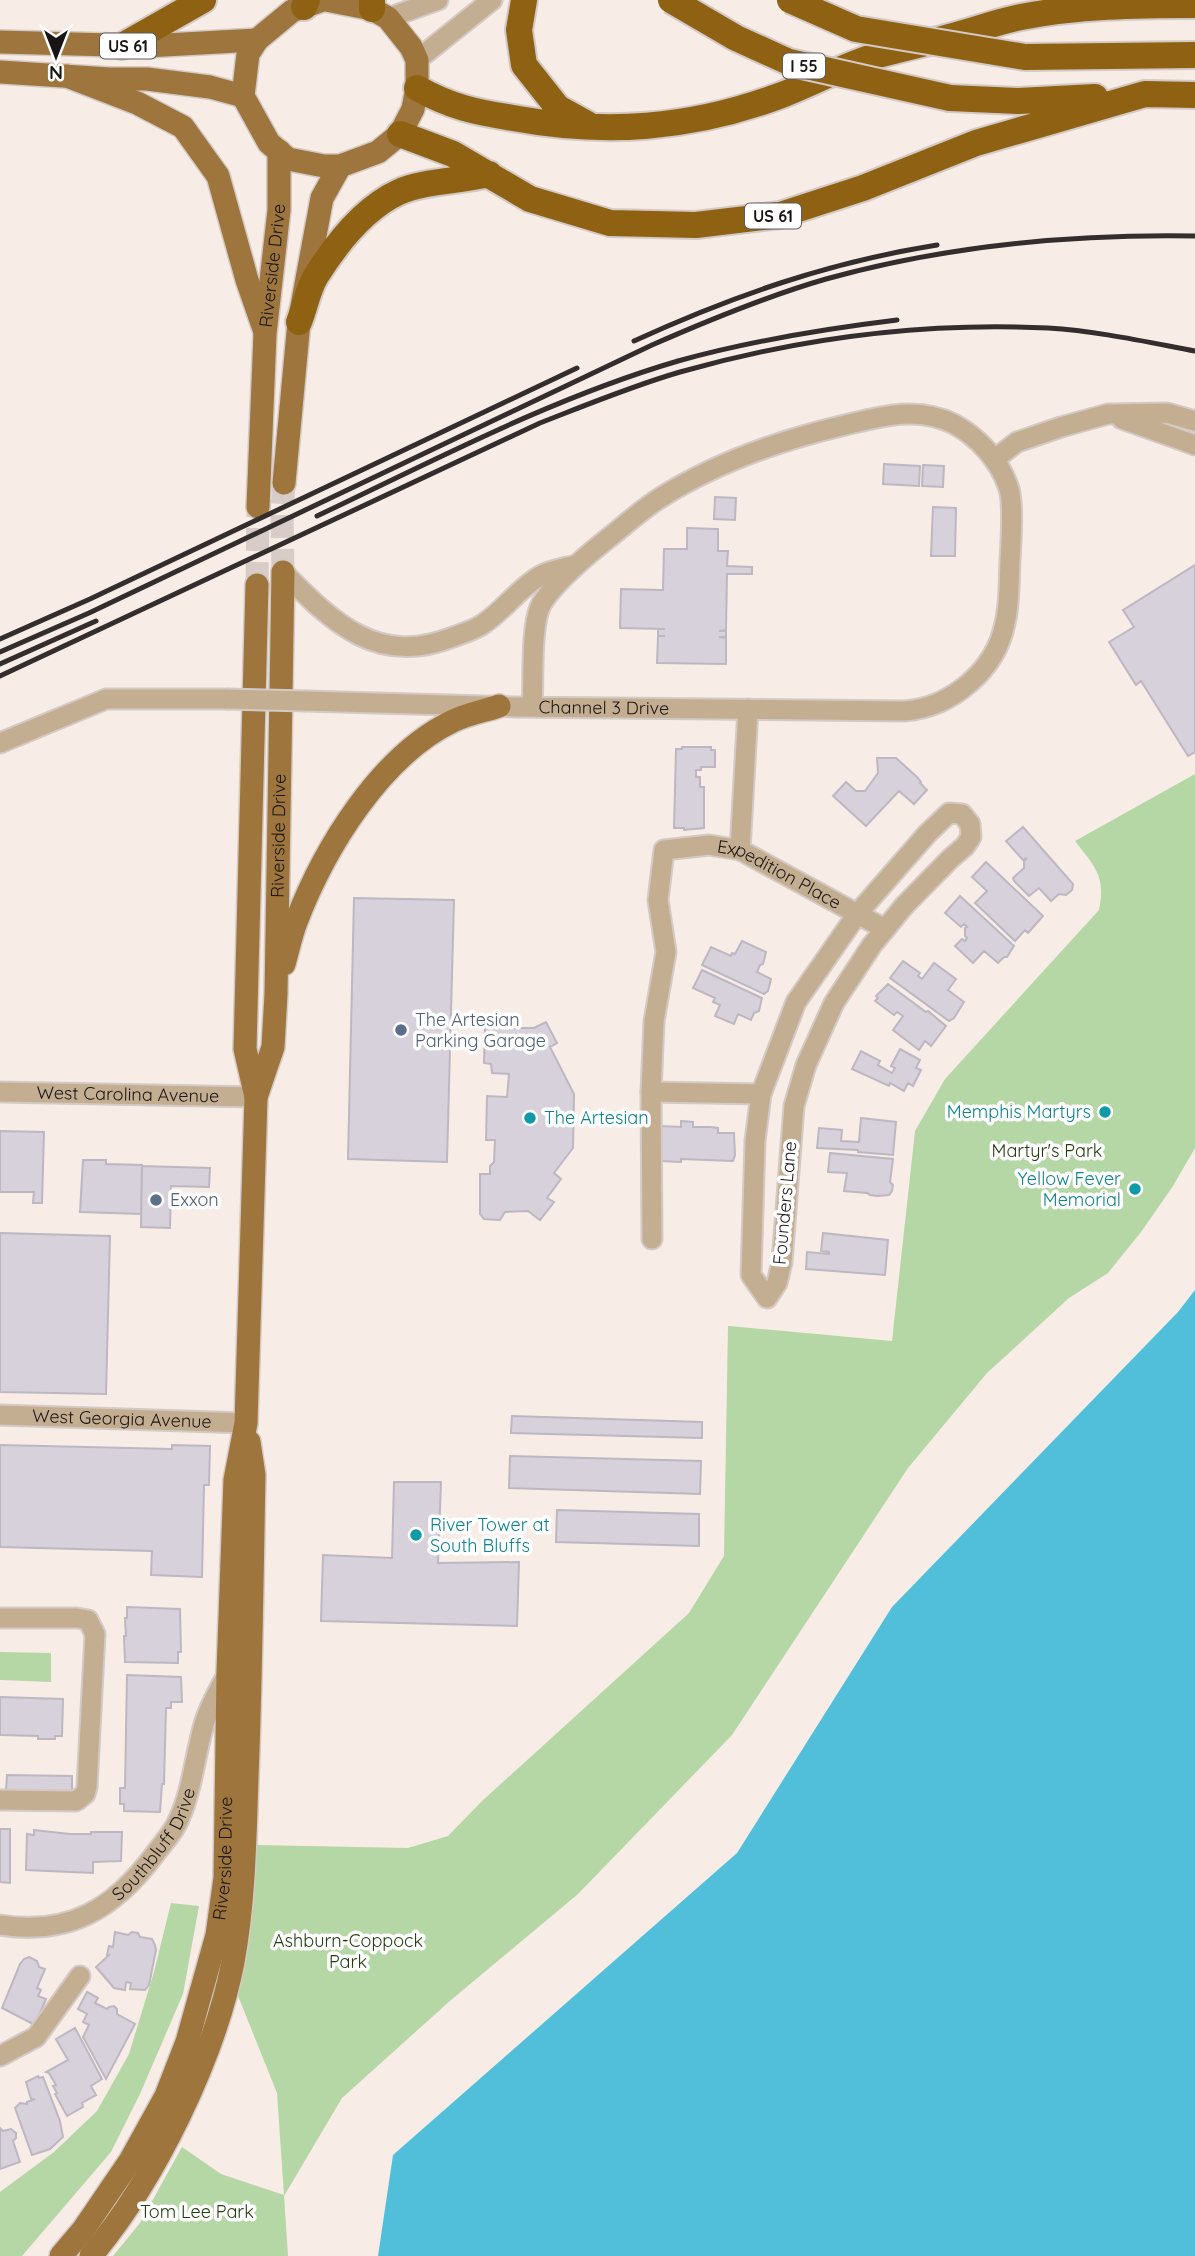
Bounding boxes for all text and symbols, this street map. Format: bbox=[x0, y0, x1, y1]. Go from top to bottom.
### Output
north arrow bbox=[21, 21, 91, 91]
road number: US 61 bbox=[100, 34, 156, 58]
road number: I 55 bbox=[783, 54, 825, 78]
text: N bbox=[49, 61, 63, 85]
street label: Riverside Drive bbox=[254, 204, 290, 328]
road number: US 61 bbox=[745, 204, 801, 229]
street label: Channel 3 Drive bbox=[538, 695, 669, 720]
street label: Riverside Drive bbox=[266, 774, 291, 898]
street label: Expedition Place bbox=[716, 835, 845, 914]
place label: The Artesian Parking Garage bbox=[415, 1008, 546, 1052]
marker: The Artesian Parking Garage bbox=[393, 1022, 409, 1038]
street label: West Carolina Avenue bbox=[36, 1081, 220, 1107]
place label: Memphis Martyrs bbox=[947, 1100, 1091, 1123]
marker: Memphis Martyrs bbox=[1097, 1104, 1113, 1120]
place label: The Artesian bbox=[544, 1106, 649, 1129]
marker: The Artesian bbox=[522, 1110, 538, 1126]
park label: Martyr's Park bbox=[992, 1139, 1102, 1162]
street label: Founders Lane bbox=[768, 1140, 801, 1266]
place label: Yellow Fever Memorial bbox=[1018, 1167, 1121, 1211]
marker: Yellow Fever Memorial bbox=[1127, 1181, 1143, 1197]
place label: Exxon bbox=[170, 1188, 219, 1211]
marker: Exxon bbox=[148, 1192, 164, 1208]
street label: West Georgia Avenue bbox=[32, 1404, 212, 1433]
place label: River Tower at South Bluffs bbox=[430, 1513, 550, 1557]
marker: River Tower at South Bluffs bbox=[408, 1527, 424, 1543]
street label: Southbluff Drive bbox=[107, 1785, 200, 1906]
street label: Riverside Drive bbox=[207, 1796, 237, 1922]
park label: Ashburn-Coppock Park bbox=[273, 1929, 423, 1973]
park label: Tom Lee Park bbox=[140, 2200, 254, 2223]

